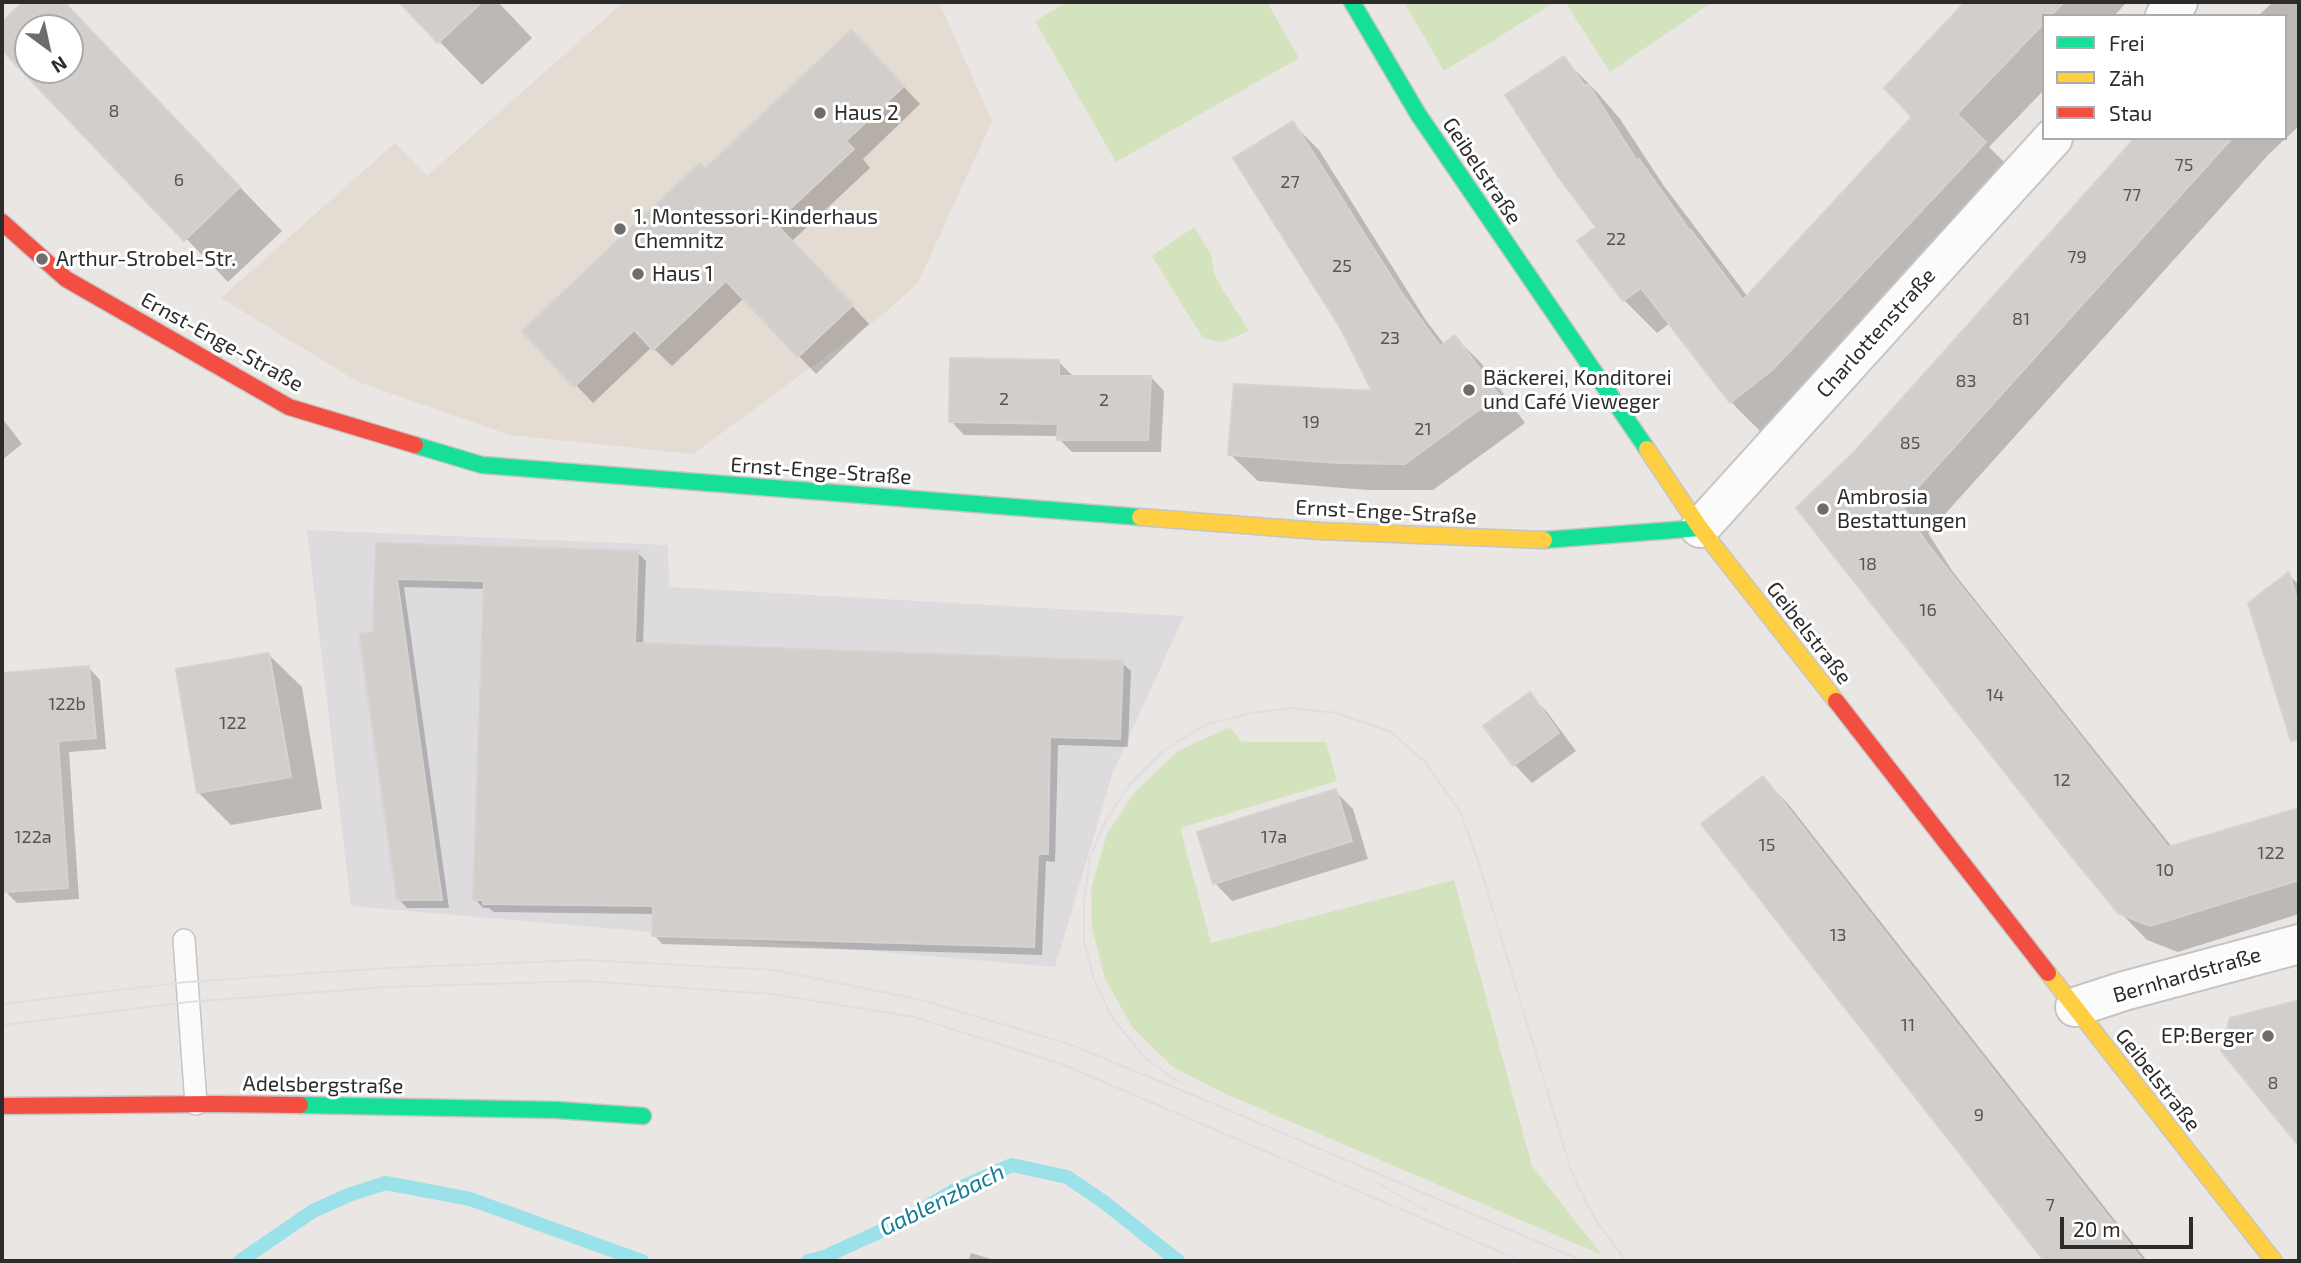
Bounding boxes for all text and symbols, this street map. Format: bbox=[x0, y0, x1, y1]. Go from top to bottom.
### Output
north arrow bbox=[14, 14, 84, 84]
legend bbox=[2042, 14, 2287, 140]
text: Frei bbox=[2109, 30, 2145, 55]
text: N bbox=[48, 52, 72, 79]
text: Zäh bbox=[2109, 65, 2145, 90]
house number: 8 bbox=[109, 100, 119, 122]
place label: Haus 2 bbox=[834, 100, 899, 126]
text: Stau bbox=[2109, 100, 2152, 125]
marker: Haus 2 bbox=[812, 105, 828, 121]
street label: Geibelstraße bbox=[1437, 113, 1527, 229]
house number: 75 bbox=[2175, 154, 2193, 176]
house number: 6 bbox=[174, 169, 184, 191]
house number: 27 bbox=[1280, 171, 1300, 193]
house number: 77 bbox=[2123, 184, 2141, 206]
place label: 1. Montessori-Kinderhaus Chemnitz bbox=[634, 204, 878, 254]
marker: 1. Montessori-Kinderhaus Chemnitz bbox=[612, 221, 628, 237]
house number: 22 bbox=[1606, 228, 1626, 250]
place label: Arthur-Strobel-Str. bbox=[56, 246, 236, 272]
house number: 79 bbox=[2067, 246, 2087, 268]
marker: Arthur-Strobel-Str. bbox=[34, 251, 50, 267]
house number: 25 bbox=[1332, 255, 1352, 277]
place label: Haus 1 bbox=[652, 261, 713, 287]
street label: Charlottenstraße bbox=[1811, 263, 1941, 403]
marker: Haus 1 bbox=[630, 266, 646, 282]
street label: Ernst-Enge-Straße bbox=[137, 287, 307, 397]
house number: 81 bbox=[2012, 308, 2030, 330]
house number: 23 bbox=[1380, 327, 1400, 349]
place label: Bäckerei, Konditorei und Café Vieweger bbox=[1483, 365, 1672, 415]
house number: 83 bbox=[1956, 370, 1976, 392]
marker: Bäckerei, Konditorei und Café Vieweger bbox=[1461, 382, 1477, 398]
house number: 2 bbox=[999, 388, 1009, 410]
house number: 2 bbox=[1099, 389, 1109, 411]
house number: 19 bbox=[1302, 411, 1320, 433]
house number: 21 bbox=[1414, 418, 1432, 440]
house number: 85 bbox=[1900, 432, 1920, 454]
street label: Ernst-Enge-Straße bbox=[730, 452, 912, 490]
place label: Ambrosia Bestattungen bbox=[1837, 484, 1967, 534]
street label: Ernst-Enge-Straße bbox=[1295, 495, 1477, 529]
marker: Ambrosia Bestattungen bbox=[1815, 501, 1831, 517]
house number: 18 bbox=[1859, 553, 1877, 575]
street label: Geibelstraße bbox=[1761, 577, 1857, 689]
house number: 16 bbox=[1919, 599, 1937, 621]
house number: 14 bbox=[1986, 684, 2004, 706]
house number: 122b bbox=[48, 693, 86, 715]
house number: 122 bbox=[219, 712, 247, 734]
house number: 12 bbox=[2053, 769, 2071, 791]
house number: 122a bbox=[14, 826, 52, 848]
house number: 17a bbox=[1261, 826, 1287, 848]
house number: 15 bbox=[1759, 834, 1775, 856]
house number: 122 bbox=[2257, 842, 2285, 864]
house number: 10 bbox=[2156, 859, 2174, 881]
house number: 13 bbox=[1829, 924, 1847, 946]
street label: Bernhardstraße bbox=[2110, 942, 2264, 1008]
house number: 11 bbox=[1901, 1014, 1915, 1036]
place label: EP:Berger bbox=[2161, 1023, 2254, 1049]
street label: Geibelstraße bbox=[2110, 1024, 2206, 1136]
marker: EP:Berger bbox=[2260, 1028, 2276, 1044]
street label: Adelsbergstraße bbox=[242, 1071, 404, 1099]
house number: 8 bbox=[2268, 1072, 2278, 1094]
house number: 9 bbox=[1974, 1104, 1984, 1126]
water label: Gablenzbach bbox=[875, 1158, 1009, 1242]
house number: 7 bbox=[2045, 1194, 2055, 1216]
scale bar bbox=[2063, 1204, 2196, 1248]
text: 20 m bbox=[2073, 1216, 2121, 1241]

